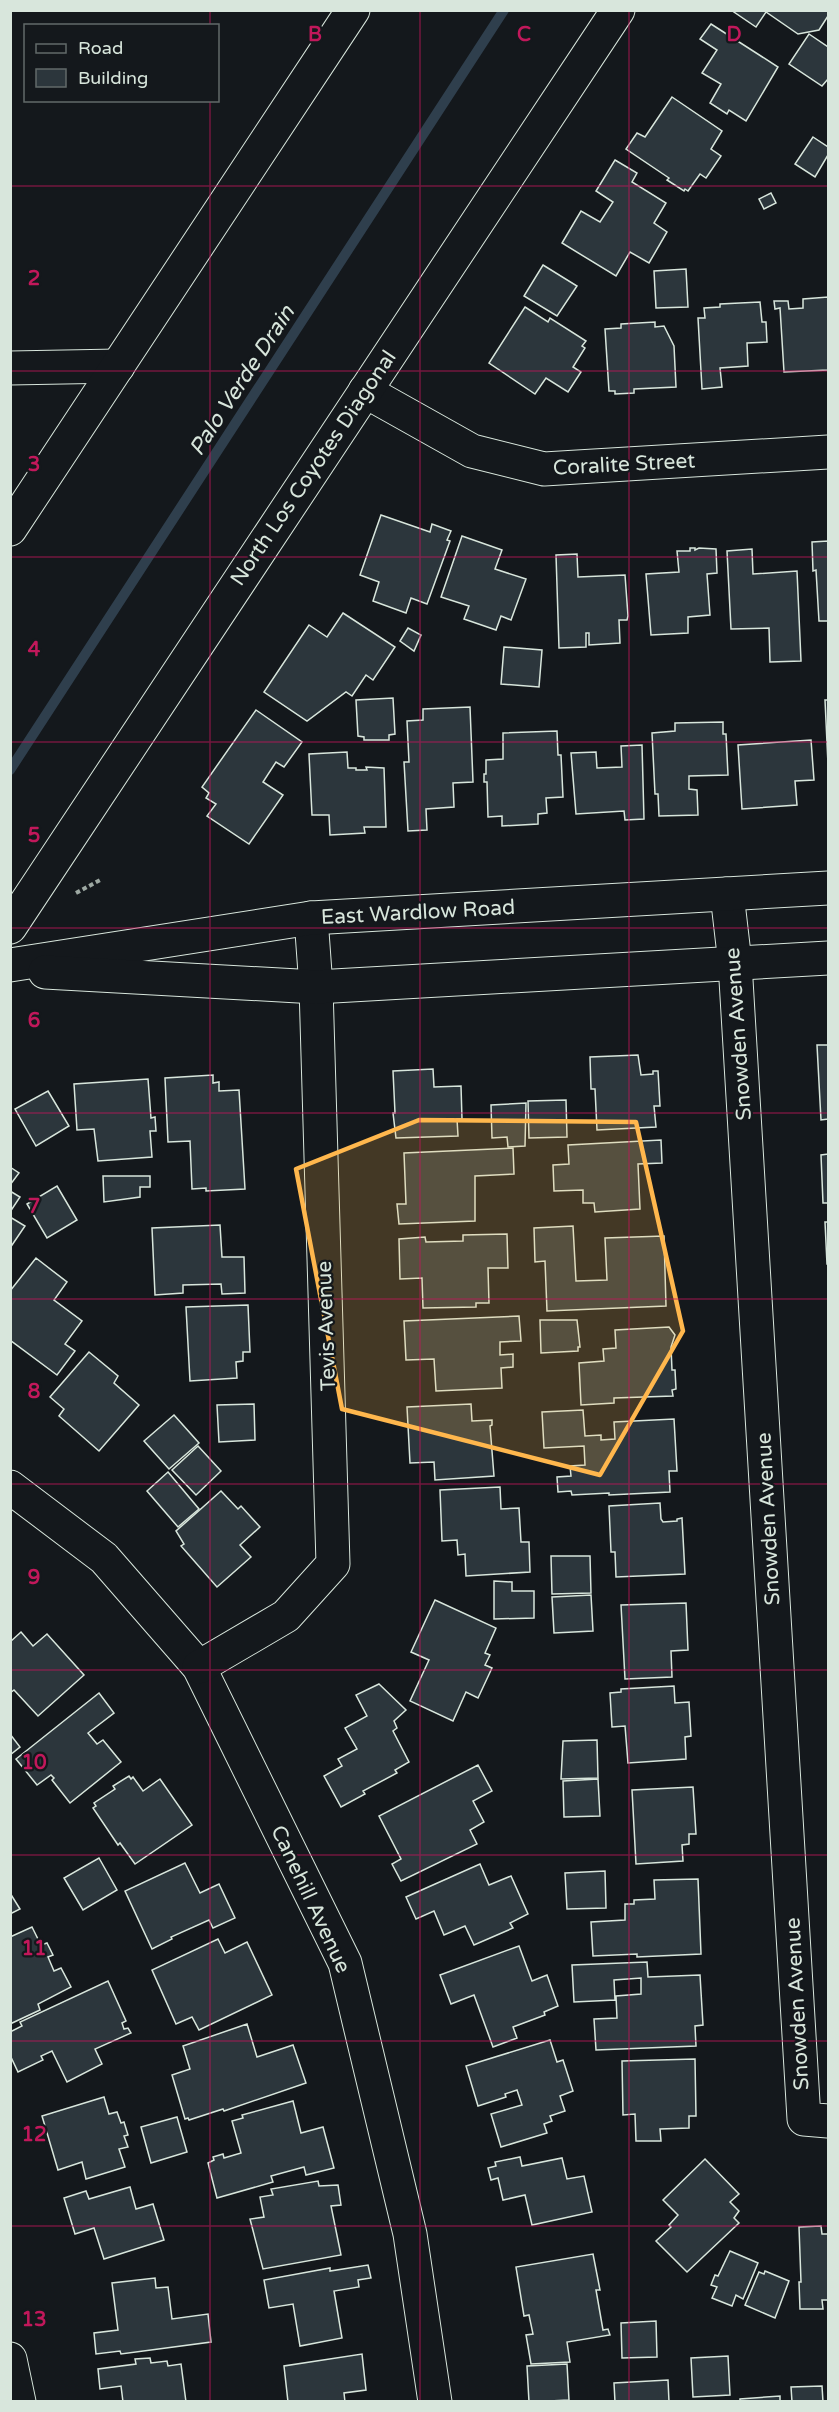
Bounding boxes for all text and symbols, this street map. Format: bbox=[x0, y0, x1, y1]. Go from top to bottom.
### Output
text: B bbox=[308, 23, 322, 47]
text: C bbox=[517, 23, 531, 47]
text: D bbox=[726, 23, 742, 47]
legend bbox=[24, 24, 219, 102]
text: Road bbox=[78, 37, 123, 59]
text: Building bbox=[78, 67, 148, 89]
text: 2 bbox=[28, 267, 40, 291]
water label: Palo Verde Drain bbox=[184, 300, 300, 461]
street label: North Los Coyotes Diagonal bbox=[225, 346, 402, 591]
street label: Coralite Street bbox=[552, 448, 696, 481]
text: 3 bbox=[28, 453, 40, 477]
text: 4 bbox=[28, 638, 41, 662]
text: 5 bbox=[28, 824, 40, 848]
street label: East Wardlow Road bbox=[320, 895, 516, 930]
street label: Snowden Avenue bbox=[720, 947, 757, 1121]
text: 6 bbox=[28, 1009, 40, 1033]
text: 7 bbox=[28, 1195, 40, 1219]
street label: Tevis Avenue bbox=[312, 1260, 341, 1392]
text: 8 bbox=[28, 1380, 40, 1404]
street label: Snowden Avenue bbox=[751, 1432, 786, 1606]
text: 9 bbox=[28, 1566, 40, 1590]
text: 10 bbox=[21, 1751, 47, 1775]
street label: Canehill Avenue bbox=[265, 1821, 356, 1977]
street label: Snowden Avenue bbox=[780, 1917, 815, 2091]
text: 11 bbox=[21, 1937, 47, 1961]
text: 12 bbox=[21, 2123, 47, 2147]
text: 13 bbox=[21, 2308, 47, 2332]

